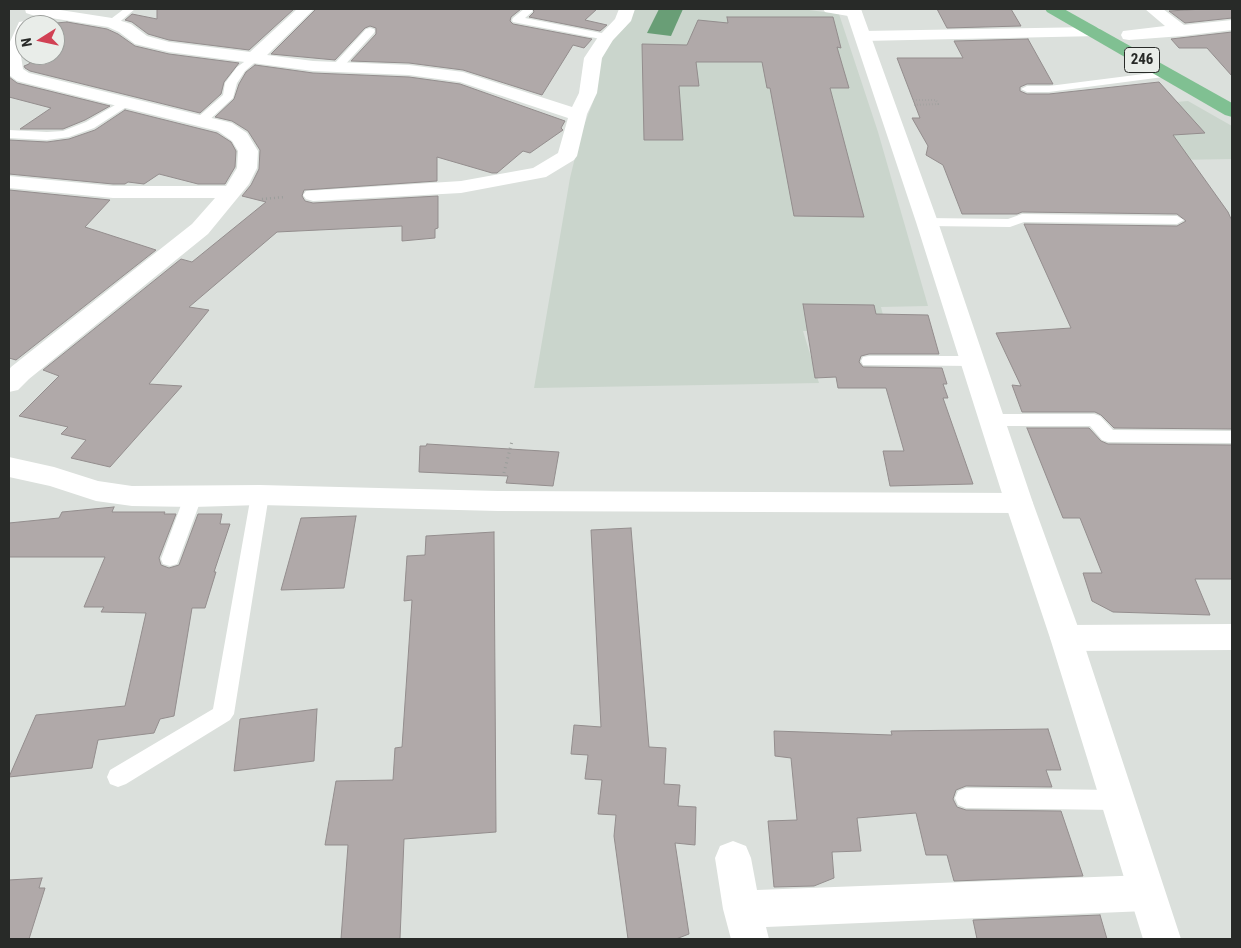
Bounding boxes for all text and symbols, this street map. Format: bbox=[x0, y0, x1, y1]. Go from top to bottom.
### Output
north arrow bbox=[15, 15, 65, 65]
text: N bbox=[18, 37, 35, 48]
road number: 246 bbox=[1124, 48, 1160, 72]

